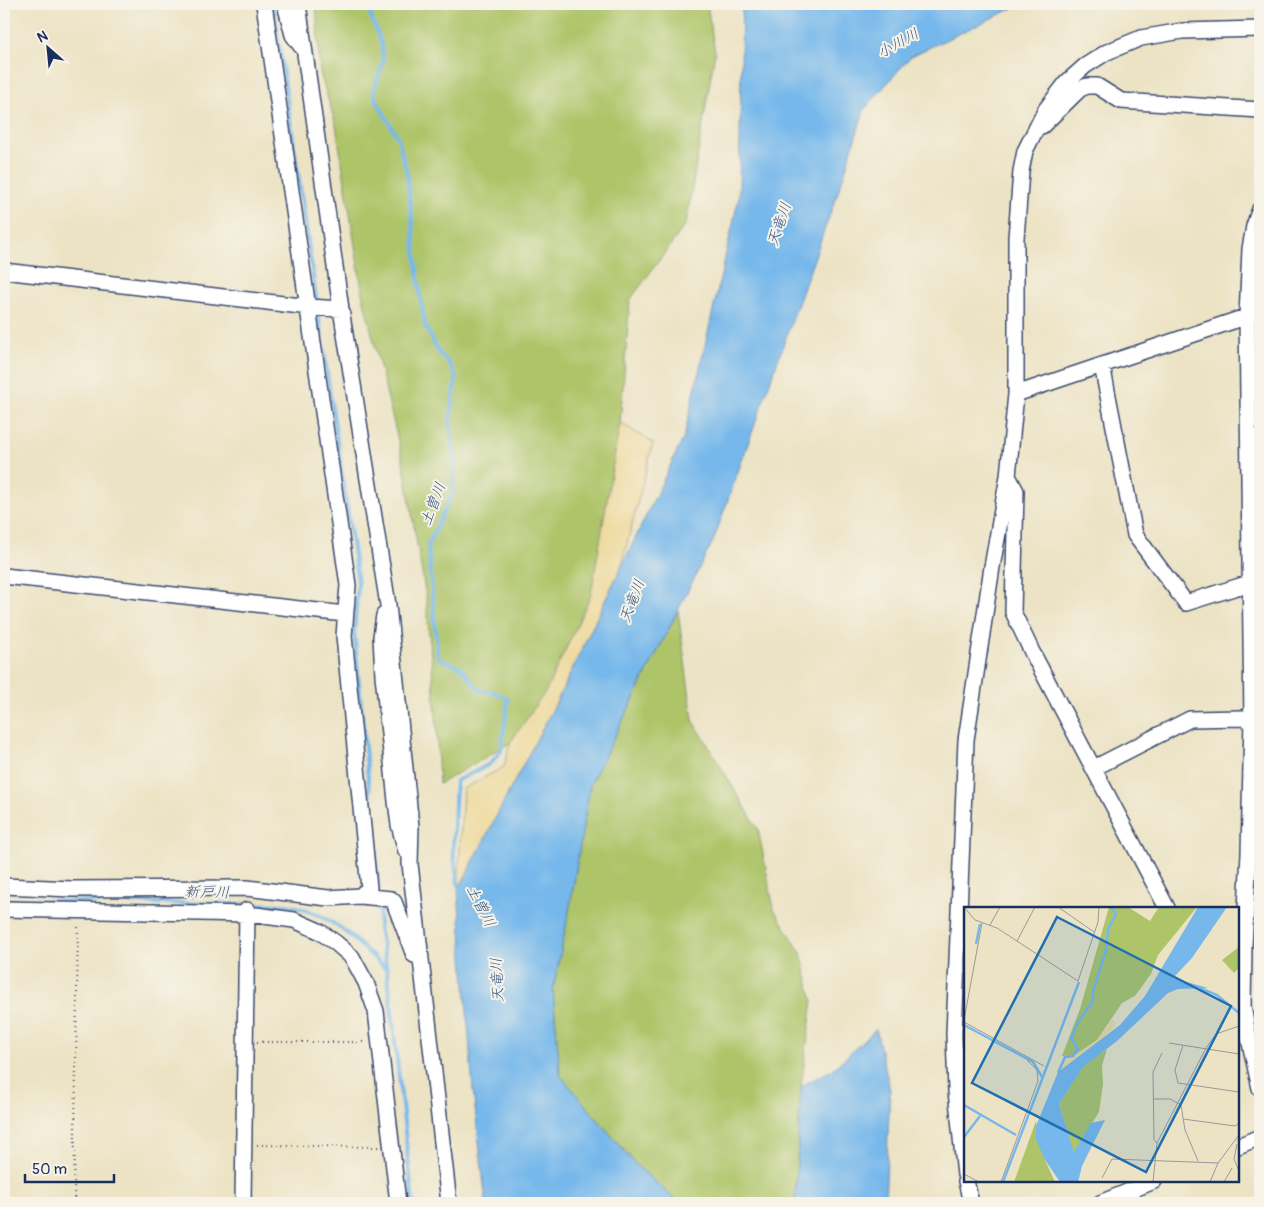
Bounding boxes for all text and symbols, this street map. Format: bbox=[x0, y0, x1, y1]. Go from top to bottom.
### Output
north arrow bbox=[22, 22, 72, 72]
water label: 小川川 bbox=[874, 24, 923, 63]
text: N bbox=[34, 27, 50, 47]
water label: 天竜川 bbox=[763, 200, 796, 249]
water label: 土曽川 bbox=[417, 480, 450, 529]
water label: 天竜川 bbox=[616, 577, 649, 626]
water label: 土曽川 bbox=[462, 882, 499, 931]
water label: 新戸川 bbox=[184, 883, 230, 902]
inset map bbox=[964, 907, 1239, 1182]
water label: 天竜川 bbox=[487, 957, 508, 1003]
scale bar bbox=[25, 1152, 114, 1184]
text: 50 m bbox=[32, 1160, 67, 1179]

